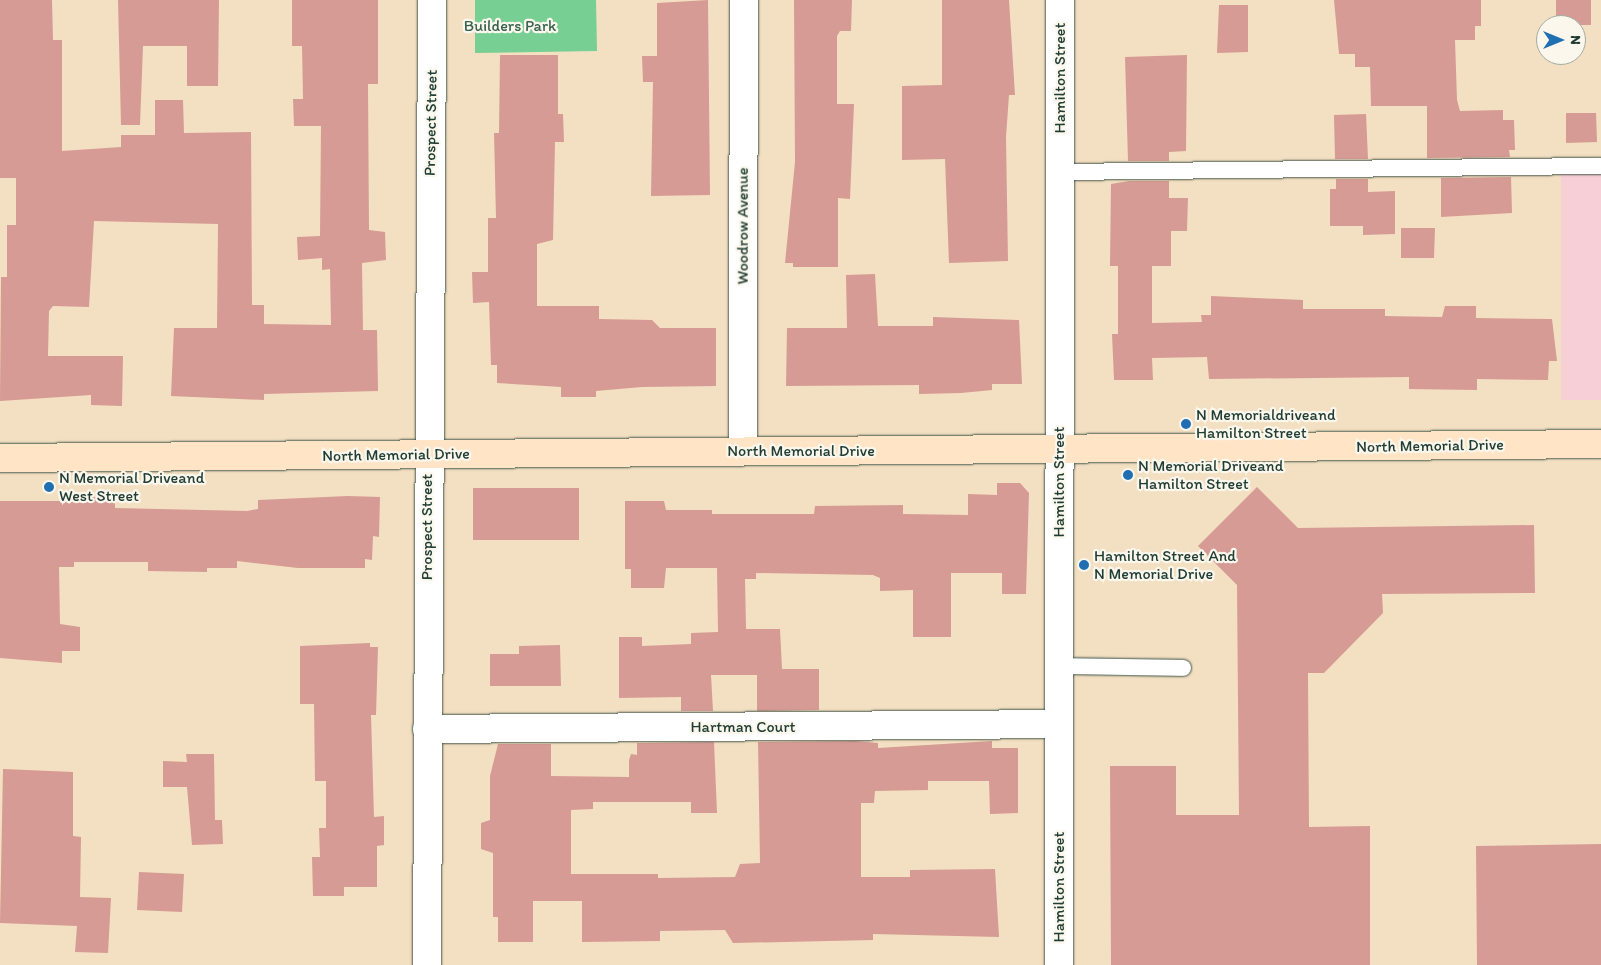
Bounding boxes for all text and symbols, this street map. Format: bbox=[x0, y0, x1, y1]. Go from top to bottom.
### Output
north arrow bbox=[1536, 15, 1586, 65]
park label: Builders Park bbox=[464, 16, 556, 36]
street label: Hamilton Street bbox=[1050, 23, 1070, 133]
text: N bbox=[1567, 35, 1584, 45]
street label: Prospect Street bbox=[420, 70, 442, 176]
street label: Woodrow Avenue bbox=[733, 168, 753, 284]
place label: N Memorialdriveand Hamilton Street bbox=[1196, 405, 1335, 443]
marker: N Memorialdriveand Hamilton Street bbox=[1180, 418, 1192, 430]
street label: Hamilton Street bbox=[1049, 427, 1069, 537]
street label: North Memorial Drive bbox=[1356, 435, 1504, 457]
street label: North Memorial Drive bbox=[727, 441, 875, 461]
street label: North Memorial Drive bbox=[322, 444, 470, 466]
place label: N Memorial Driveand Hamilton Street bbox=[1138, 456, 1283, 494]
place label: N Memorial Driveand West Street bbox=[59, 468, 204, 506]
marker: N Memorial Driveand Hamilton Street bbox=[1122, 469, 1134, 481]
street label: Prospect Street bbox=[417, 474, 437, 580]
marker: N Memorial Driveand West Street bbox=[43, 481, 55, 493]
place label: Hamilton Street And N Memorial Drive bbox=[1094, 546, 1236, 584]
marker: Hamilton Street And N Memorial Drive bbox=[1078, 559, 1090, 571]
street label: Hartman Court bbox=[690, 717, 796, 737]
street label: Hamilton Street bbox=[1049, 832, 1069, 942]

